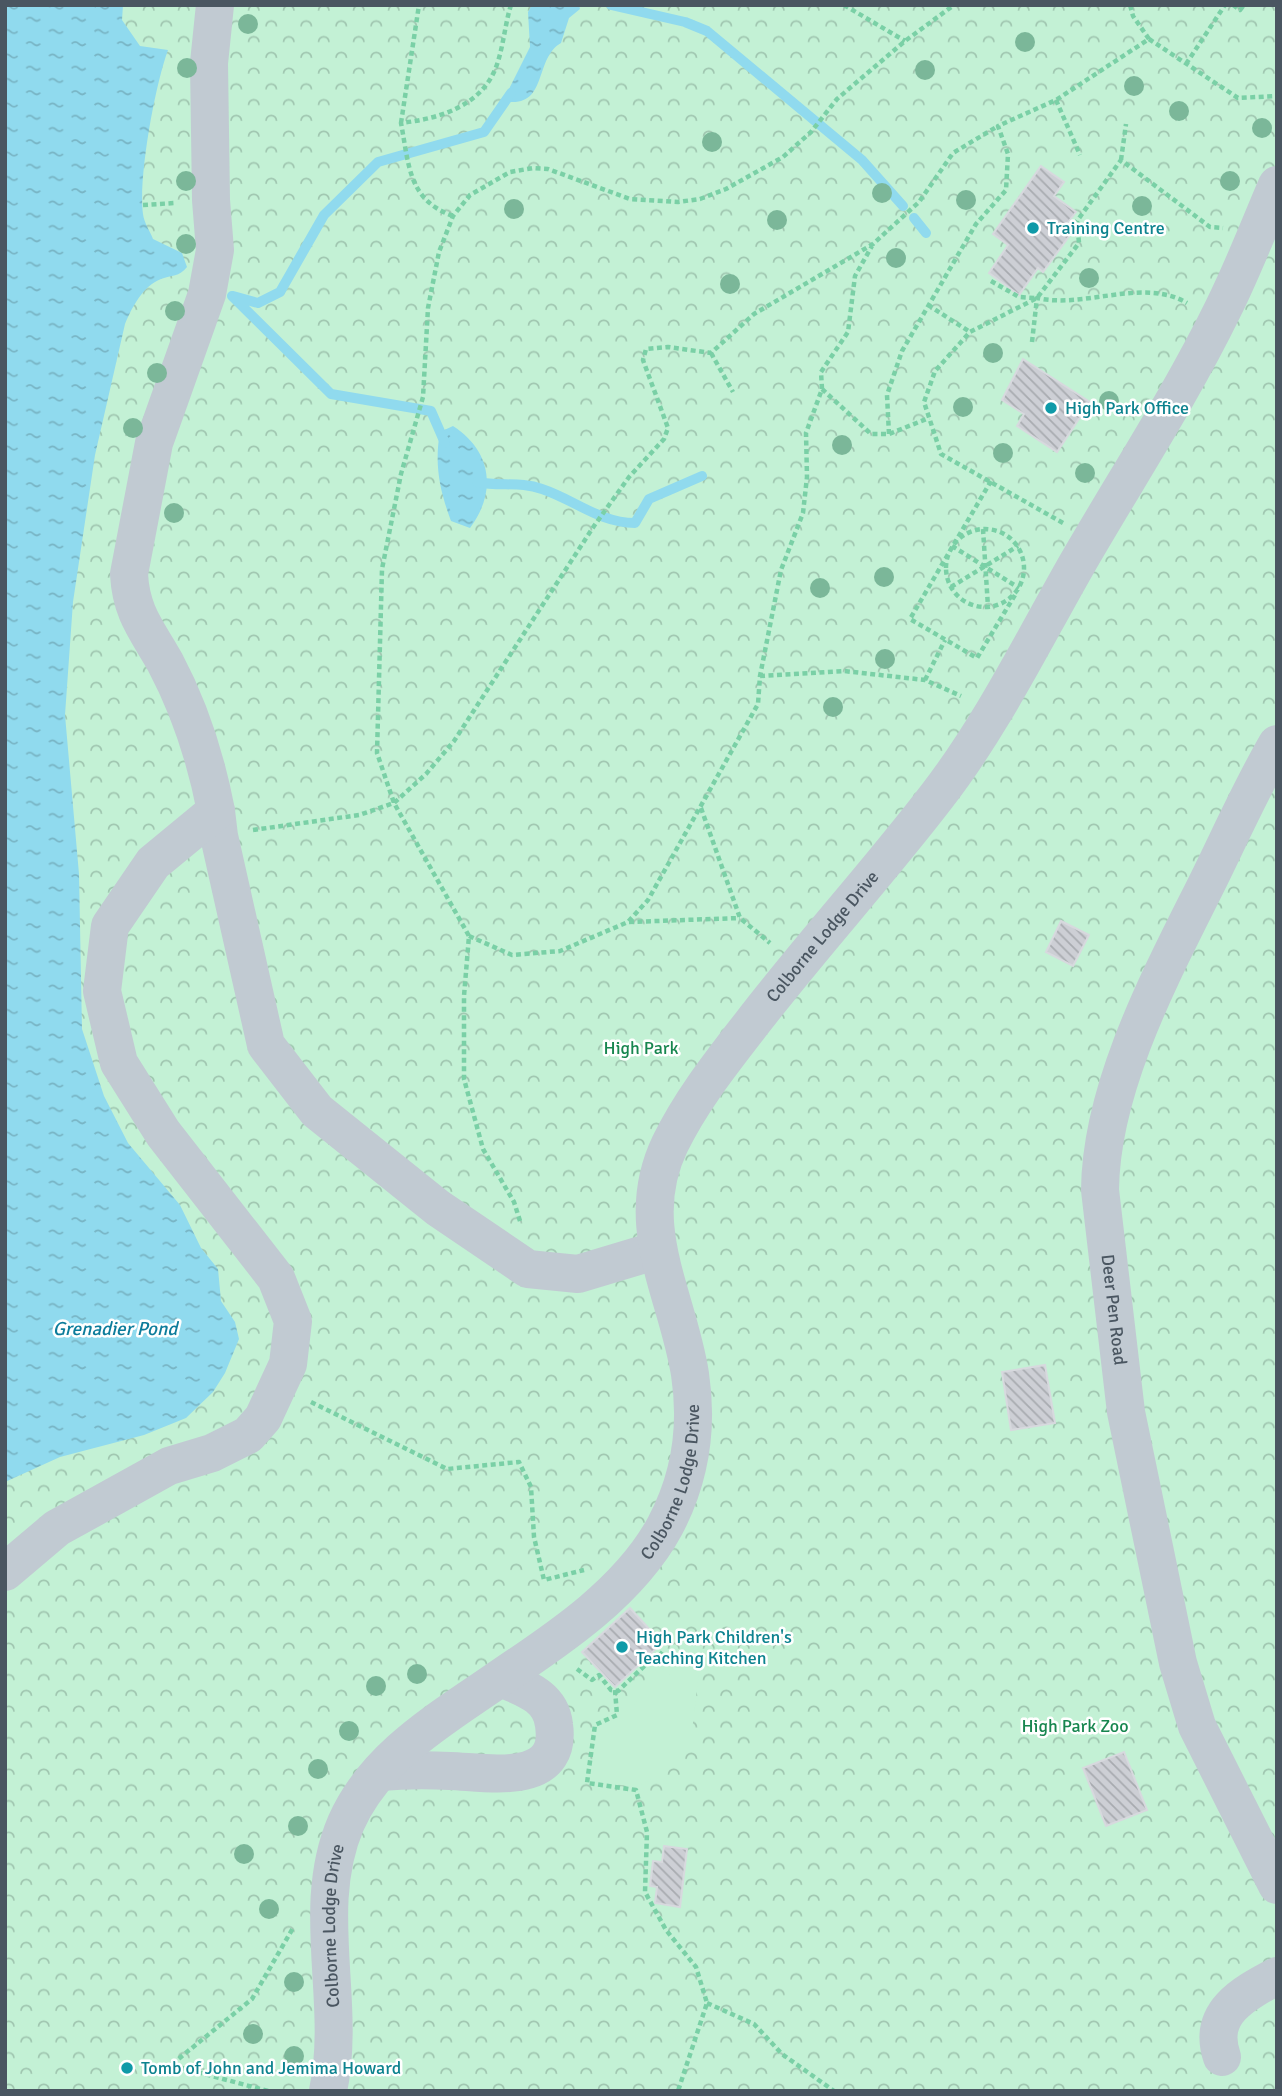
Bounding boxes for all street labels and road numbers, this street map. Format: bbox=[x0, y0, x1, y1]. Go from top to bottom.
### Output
street label: Colborne Lodge Drive bbox=[762, 866, 883, 1007]
street label: Deer Pen Road bbox=[1097, 1253, 1131, 1366]
street label: Colborne Lodge Drive bbox=[635, 1404, 704, 1564]
street label: Colborne Lodge Drive bbox=[318, 1841, 349, 2008]

